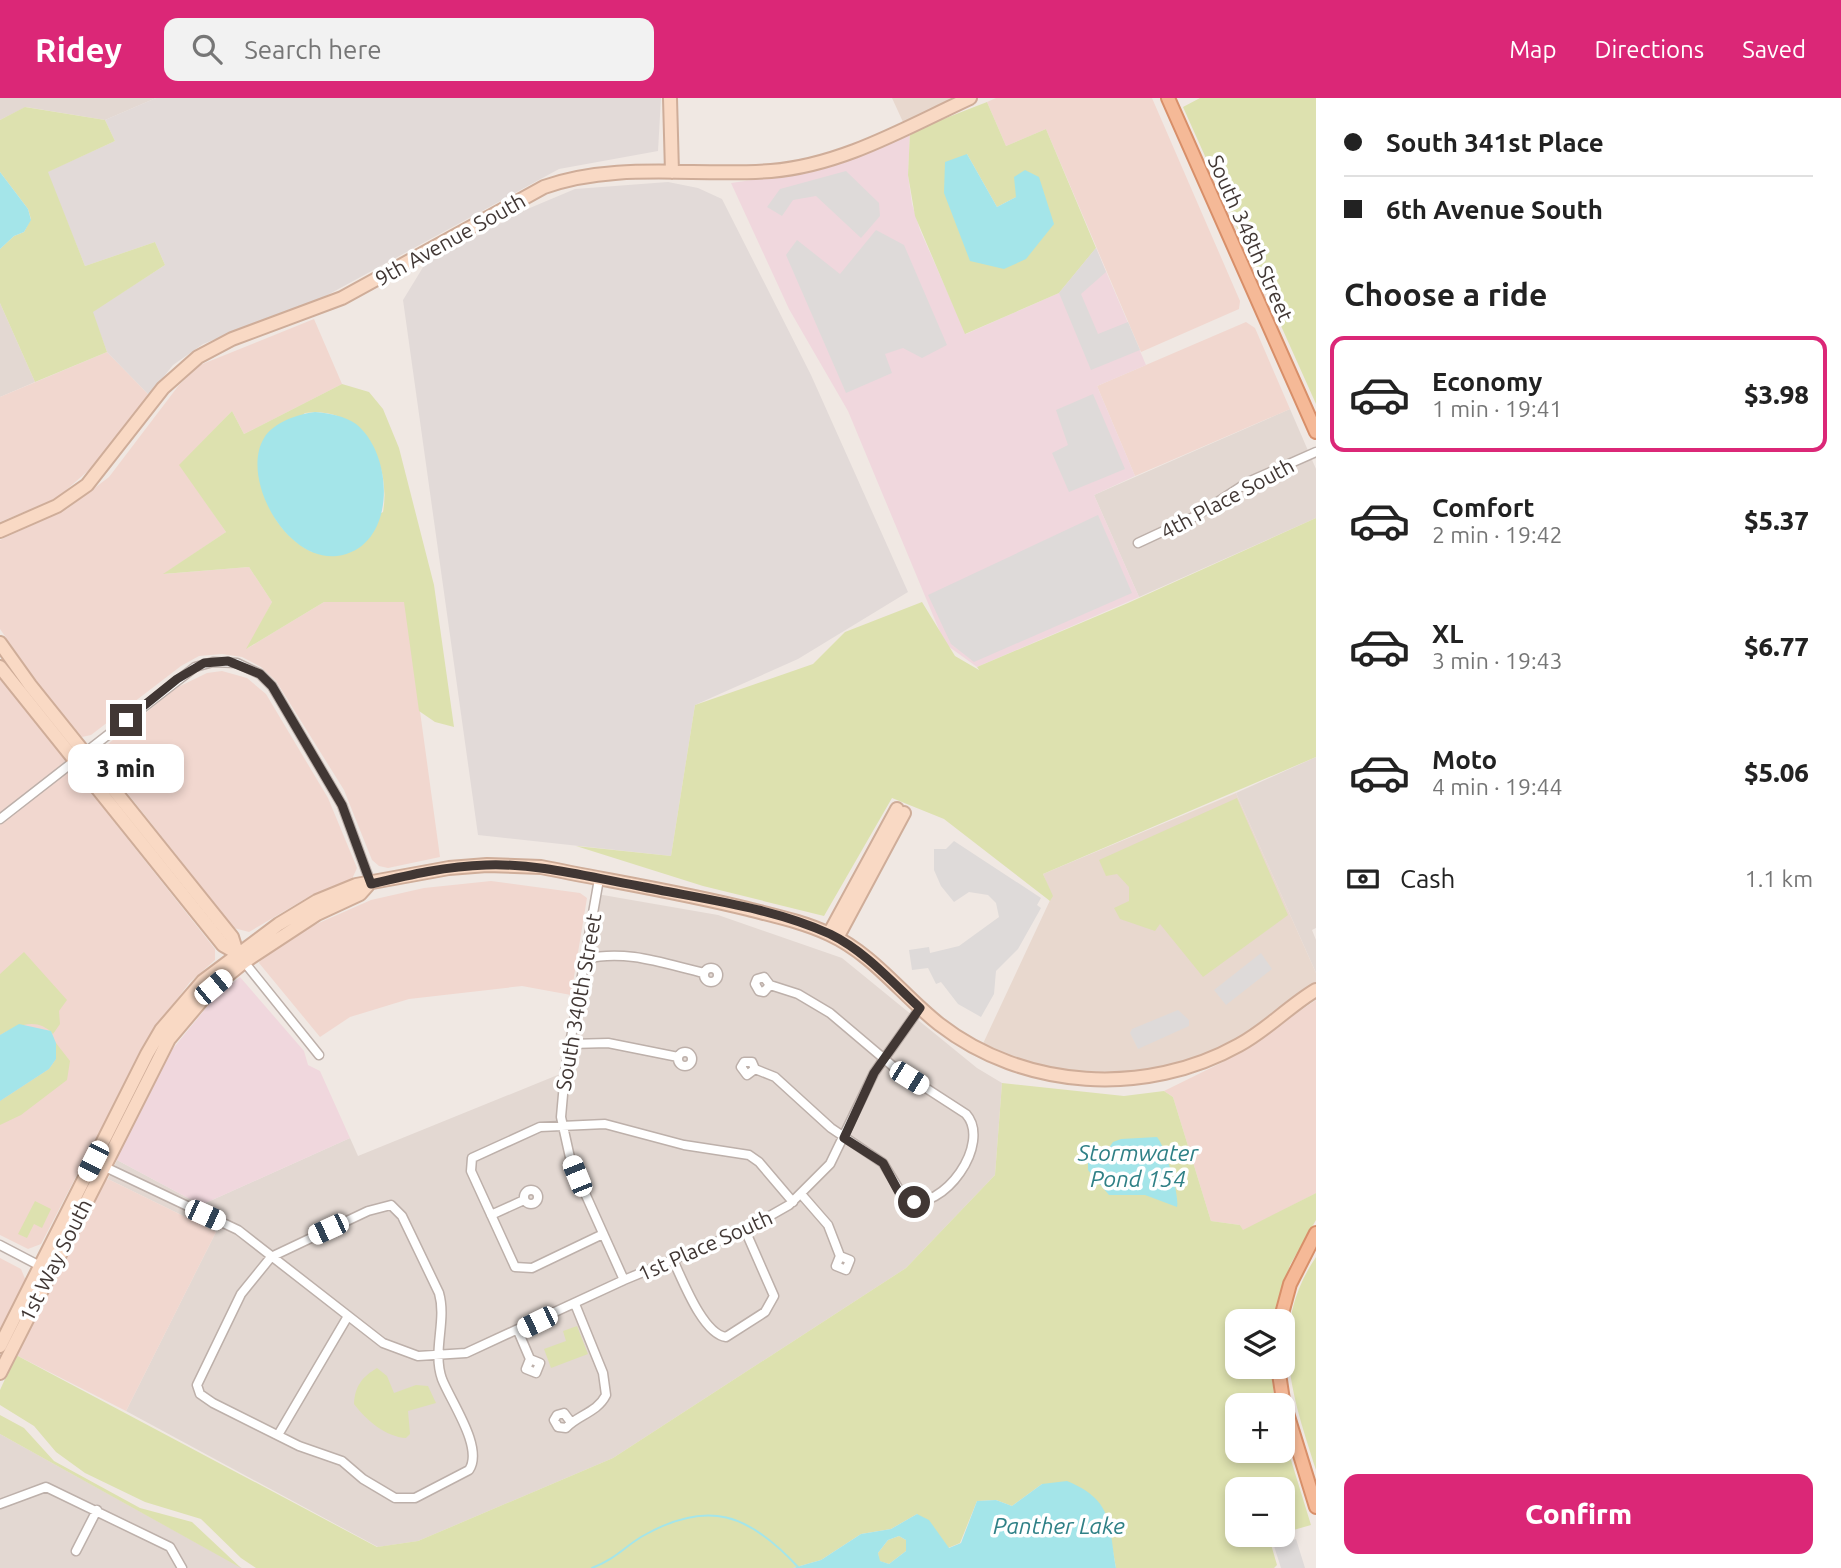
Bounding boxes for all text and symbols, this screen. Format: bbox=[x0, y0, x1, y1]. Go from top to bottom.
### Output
search box bbox=[164, 18, 654, 81]
icon: search bbox=[188, 30, 226, 68]
text: Ridey bbox=[35, 31, 122, 68]
text: Search here bbox=[244, 35, 382, 64]
text: Map bbox=[1509, 36, 1556, 63]
text: Directions bbox=[1594, 36, 1704, 63]
text: Saved bbox=[1742, 36, 1806, 63]
text: South 341st Place bbox=[1386, 128, 1604, 157]
street label: South 348th Street bbox=[1204, 151, 1298, 325]
street label: 9th Avenue South bbox=[371, 188, 529, 290]
text: 6th Avenue South bbox=[1386, 195, 1603, 224]
text: Choose a ride bbox=[1344, 276, 1547, 312]
icon: car bbox=[1348, 363, 1411, 426]
text: Economy bbox=[1432, 367, 1542, 396]
text: $3.98 bbox=[1744, 380, 1809, 409]
text: 1 min · 19:41 bbox=[1432, 396, 1563, 421]
street label: 4th Place South bbox=[1156, 453, 1298, 543]
icon: car bbox=[1348, 489, 1411, 552]
text: Comfort bbox=[1432, 493, 1535, 522]
text: $5.37 bbox=[1744, 506, 1809, 535]
text: 2 min · 19:42 bbox=[1432, 522, 1563, 547]
icon: car bbox=[1348, 615, 1411, 678]
text: XL bbox=[1432, 619, 1463, 648]
text: $6.77 bbox=[1744, 632, 1809, 661]
text: 3 min · 19:43 bbox=[1432, 648, 1563, 673]
route end bbox=[110, 704, 142, 736]
icon: car bbox=[1348, 741, 1411, 804]
callout: 3 min bbox=[68, 744, 184, 794]
text: Moto bbox=[1432, 745, 1497, 774]
text: 3 min bbox=[97, 756, 155, 781]
text: $5.06 bbox=[1744, 758, 1809, 787]
text: 4 min · 19:44 bbox=[1432, 774, 1563, 799]
icon: cash bbox=[1344, 860, 1382, 898]
text: Cash bbox=[1400, 864, 1455, 893]
text: 1.1 km bbox=[1745, 866, 1813, 891]
street label: South 340th Street bbox=[551, 911, 605, 1093]
car bbox=[191, 965, 236, 1009]
car bbox=[886, 1058, 933, 1098]
car bbox=[75, 1138, 112, 1184]
water label: Stormwater Pond 154 bbox=[1077, 1140, 1199, 1191]
car bbox=[560, 1153, 595, 1199]
route start bbox=[898, 1186, 930, 1218]
street label: 1st Way South bbox=[14, 1195, 96, 1325]
car bbox=[182, 1197, 229, 1233]
street label: 1st Place South bbox=[634, 1205, 776, 1285]
car bbox=[305, 1211, 352, 1247]
car bbox=[514, 1303, 561, 1341]
map controls bbox=[1225, 1309, 1295, 1547]
button: layers bbox=[1225, 1309, 1295, 1379]
button: + bbox=[1225, 1393, 1295, 1463]
button: Confirm bbox=[1344, 1474, 1813, 1554]
button: − bbox=[1225, 1477, 1295, 1547]
water label: Panther Lake bbox=[993, 1513, 1125, 1538]

